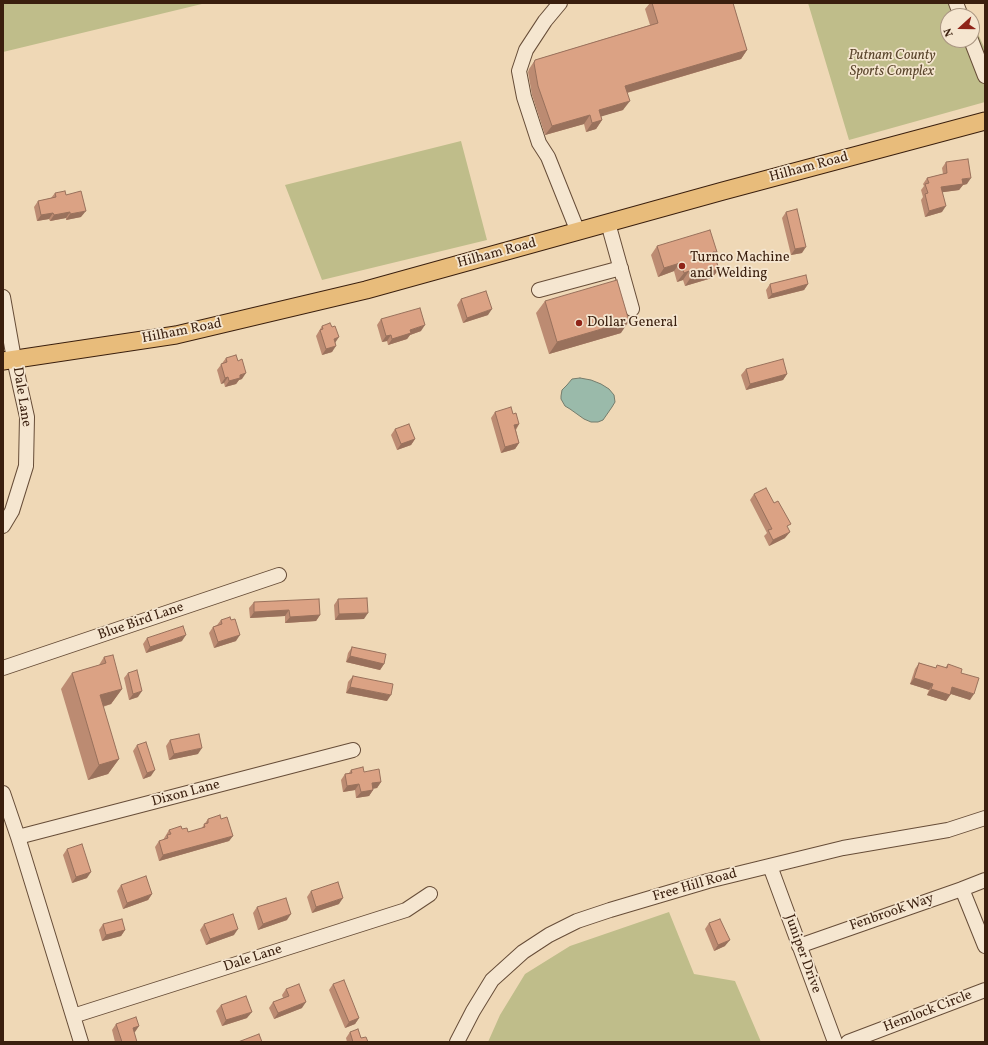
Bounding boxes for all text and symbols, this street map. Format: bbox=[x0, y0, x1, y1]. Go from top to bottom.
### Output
north arrow bbox=[940, 8, 980, 48]
text: N bbox=[941, 26, 958, 39]
park label: Putnam County Sports Complex bbox=[848, 48, 936, 80]
street label: Hilham Road bbox=[768, 149, 850, 187]
street label: Hilham Road bbox=[456, 235, 538, 273]
place label: Turnco Machine and Welding bbox=[690, 250, 790, 282]
marker: Turnco Machine and Welding bbox=[677, 261, 687, 271]
place label: Dollar General bbox=[587, 315, 677, 331]
street label: Hilham Road bbox=[141, 316, 223, 348]
marker: Dollar General bbox=[574, 318, 584, 328]
street label: Dale Lane bbox=[8, 366, 34, 428]
street label: Blue Bird Lane bbox=[96, 599, 186, 645]
street label: Dixon Lane bbox=[150, 777, 222, 811]
street label: Free Hill Road bbox=[651, 866, 739, 906]
street label: Fenbrook Way bbox=[848, 891, 936, 935]
street label: Juniper Drive bbox=[780, 912, 824, 996]
street label: Dale Lane bbox=[222, 942, 284, 976]
street label: Hemlock Circle bbox=[881, 987, 975, 1037]

